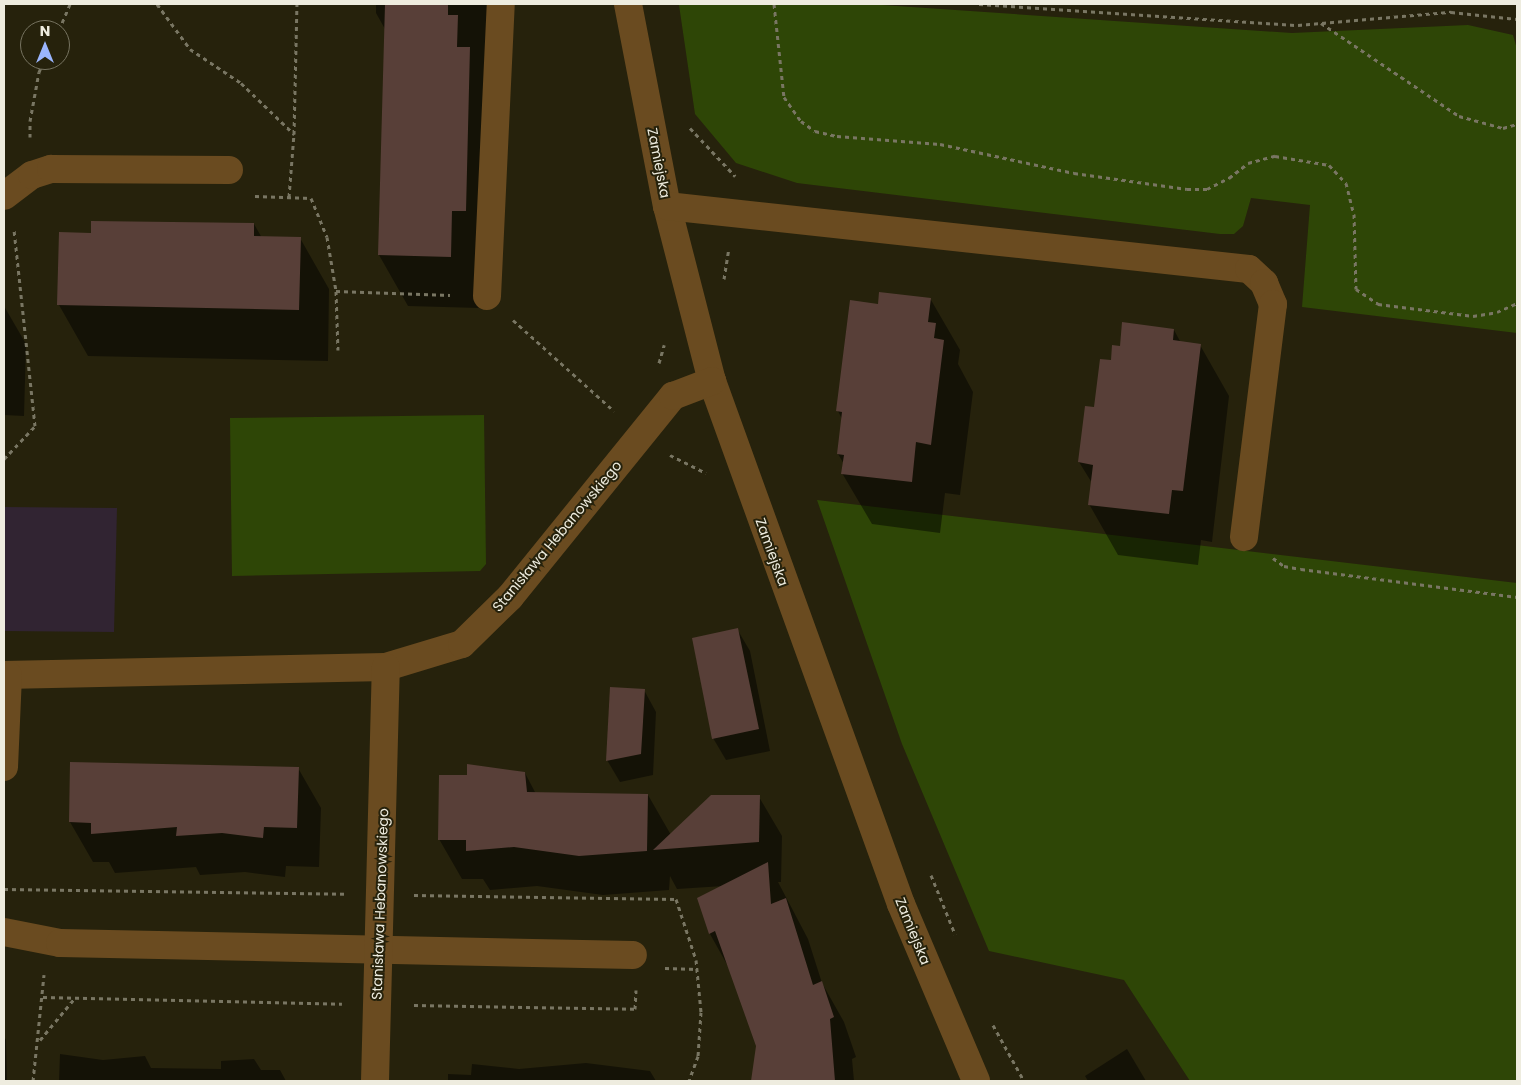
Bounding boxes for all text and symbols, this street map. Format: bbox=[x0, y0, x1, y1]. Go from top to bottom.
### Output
north arrow bbox=[20, 20, 70, 70]
text: N bbox=[40, 21, 50, 41]
street label: Zamiejska bbox=[644, 127, 674, 199]
street label: Stanisława Hebanowskiego bbox=[489, 457, 625, 615]
street label: Zamiejska bbox=[752, 516, 792, 588]
street label: Stanisława Hebanowskiego bbox=[368, 808, 392, 1000]
street label: Zamiejska bbox=[892, 895, 934, 967]

